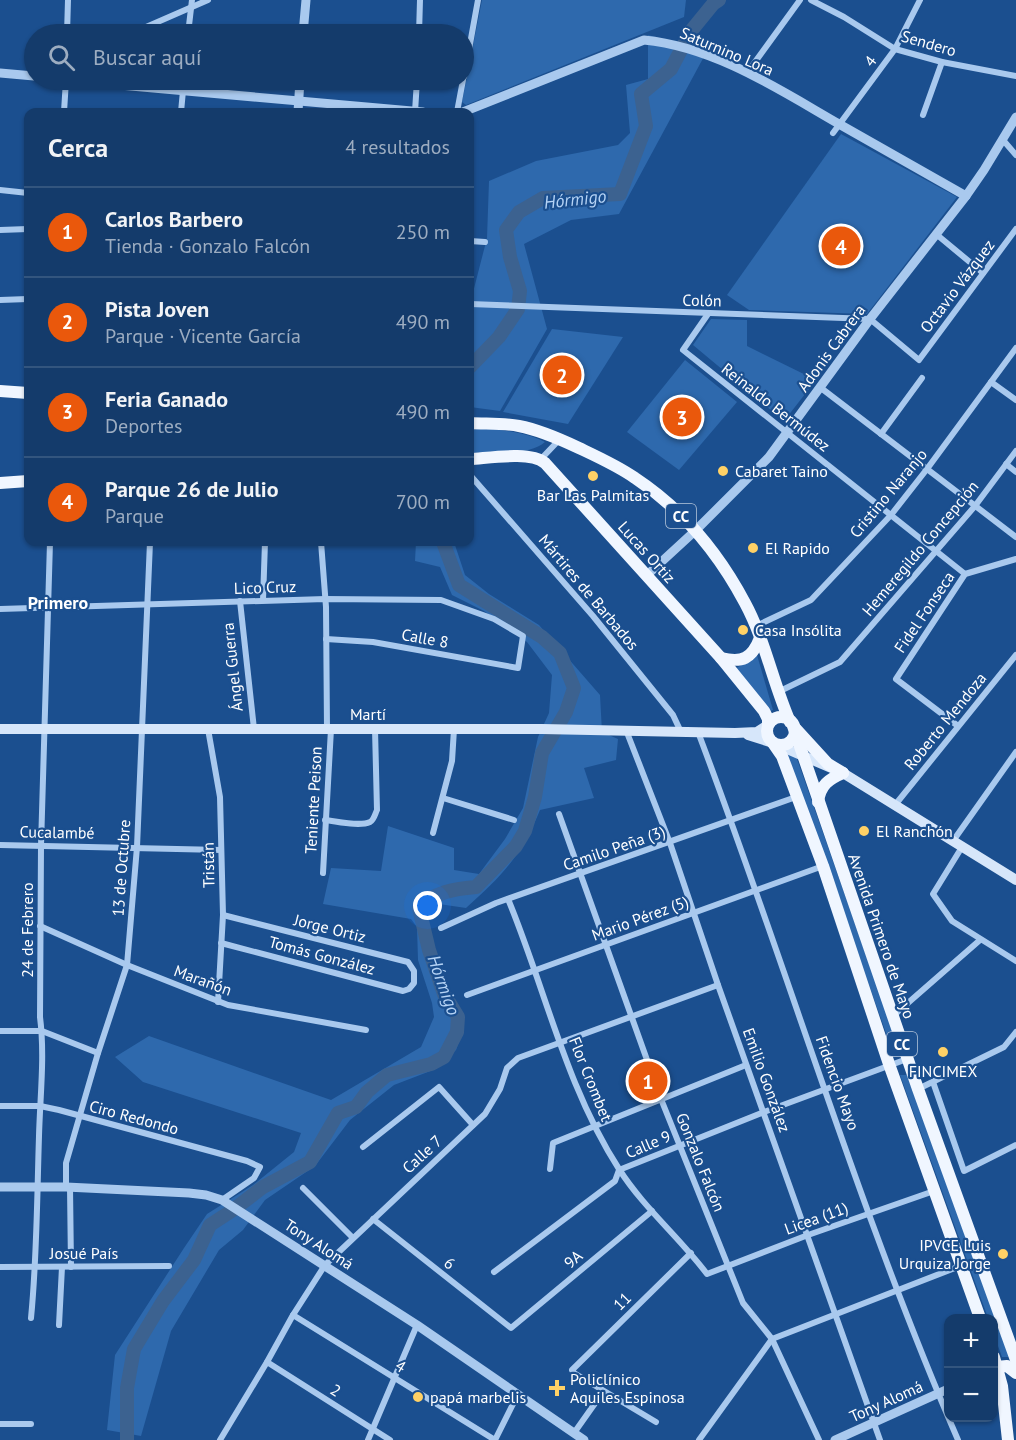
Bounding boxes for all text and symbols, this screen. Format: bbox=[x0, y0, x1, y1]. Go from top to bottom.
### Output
street label: Saturnino Lora bbox=[677, 22, 777, 80]
search box bbox=[24, 24, 474, 90]
street label: Sendero bbox=[899, 26, 959, 60]
icon: search bbox=[45, 41, 78, 74]
text: Buscar aquí bbox=[93, 43, 202, 71]
street label: 4 bbox=[859, 51, 881, 71]
text: Cerca bbox=[48, 131, 108, 164]
text: 4 resultados bbox=[345, 134, 450, 160]
water label: Hórmigo bbox=[543, 184, 607, 214]
text: Carlos Barbero bbox=[105, 205, 243, 233]
text: 1 bbox=[62, 219, 73, 245]
text: 250 m bbox=[396, 219, 450, 245]
pin: 4 bbox=[822, 224, 860, 268]
text: Tienda · Gonzalo Falcón bbox=[105, 233, 310, 259]
street label: Octavio Vázquez bbox=[915, 235, 999, 337]
street label: Colón bbox=[682, 290, 722, 310]
text: Pista Joven bbox=[105, 295, 209, 323]
street label: Adonis Cabrera bbox=[793, 300, 869, 396]
text: 2 bbox=[62, 309, 73, 335]
text: 490 m bbox=[396, 309, 450, 335]
text: Parque · Vicente García bbox=[105, 323, 301, 349]
pin: 2 bbox=[542, 352, 582, 398]
street label: Reinaldo Bermúdez bbox=[718, 358, 834, 456]
text: Feria Ganado bbox=[105, 385, 228, 413]
pin: 3 bbox=[662, 394, 702, 440]
text: 3 bbox=[62, 399, 73, 425]
text: 490 m bbox=[396, 399, 450, 425]
text: Deportes bbox=[105, 413, 182, 439]
street label: Cristino Naranjo bbox=[845, 444, 931, 542]
place label: Cabaret Taino bbox=[735, 461, 828, 481]
marker: Cabaret Taino bbox=[716, 464, 730, 478]
marker: Bar Las Palmitas bbox=[586, 469, 600, 483]
text: Parque 26 de Julio bbox=[105, 475, 278, 503]
street label: Hemeregildo Concepción bbox=[857, 476, 983, 620]
place label: Bar Las Palmitas bbox=[537, 485, 649, 505]
text: 4 bbox=[62, 489, 73, 515]
text: 700 m bbox=[396, 489, 450, 515]
text: Parque bbox=[105, 503, 164, 529]
road number: CC bbox=[666, 504, 696, 528]
street label: Lucas Ortiz bbox=[614, 517, 680, 587]
street label: Mártires de Barbados bbox=[535, 530, 643, 654]
place label: El Rapido bbox=[765, 538, 830, 558]
marker: El Rapido bbox=[746, 541, 760, 555]
street label: Fidel Fonseca bbox=[890, 568, 958, 656]
street label: Lico Cruz bbox=[233, 576, 297, 598]
district label: Primero bbox=[28, 591, 89, 614]
place label: Casa Insólita bbox=[755, 620, 842, 640]
street label: Ángel Guerra bbox=[217, 622, 247, 712]
marker: Casa Insólita bbox=[736, 623, 750, 637]
street label: Calle 8 bbox=[400, 624, 450, 652]
street label: Roberto Mendoza bbox=[900, 668, 990, 774]
street label: Martí bbox=[350, 704, 386, 724]
street label: Teniente Peison bbox=[300, 746, 326, 854]
street label: 13 de Octubre bbox=[108, 819, 134, 917]
street label: Cucalambé bbox=[19, 821, 95, 843]
street label: Camilo Peña (3) bbox=[560, 821, 668, 875]
place label: El Ranchón bbox=[876, 821, 953, 841]
marker: El Ranchón bbox=[857, 824, 871, 838]
street label: Tristán bbox=[198, 842, 218, 888]
street label: Avenida Primero de Mayo bbox=[844, 851, 920, 1021]
street label: 24 de Febrero bbox=[17, 882, 37, 978]
your location bbox=[413, 891, 442, 920]
street label: Mario Pérez (5) bbox=[589, 891, 691, 945]
street label: Jorge Ortiz bbox=[291, 909, 368, 947]
street label: Tomás González bbox=[267, 931, 377, 979]
water label: Hórmigo bbox=[422, 952, 466, 1018]
street label: Marañón bbox=[171, 960, 235, 1000]
street label: Emilio González bbox=[739, 1025, 795, 1135]
road number: CC bbox=[887, 1032, 917, 1056]
street label: Fidencio Mayo bbox=[812, 1033, 864, 1133]
street label: Flor Crombet bbox=[565, 1034, 617, 1125]
marker: FINCIMEX bbox=[936, 1045, 950, 1059]
pin: 1 bbox=[628, 1058, 668, 1104]
place label: FINCIMEX bbox=[909, 1061, 977, 1081]
street label: Ciro Redondo bbox=[87, 1095, 181, 1139]
street label: Gonzalo Falcón bbox=[672, 1110, 730, 1214]
street label: Calle 9 bbox=[622, 1126, 674, 1162]
street label: Calle 7 bbox=[398, 1131, 446, 1177]
street label: Licea (11) bbox=[781, 1197, 851, 1239]
street label: Tony Alomá bbox=[281, 1214, 357, 1274]
place label: IPVCE Luis Urquiza Jorge bbox=[899, 1235, 991, 1273]
street label: Josué País bbox=[49, 1243, 118, 1263]
street label: 9A bbox=[560, 1245, 587, 1272]
marker: IPVCE Luis Urquiza Jorge bbox=[996, 1247, 1010, 1261]
street label: 6 bbox=[440, 1252, 460, 1274]
street label: 11 bbox=[609, 1288, 635, 1314]
map controls bbox=[944, 1314, 998, 1422]
button: + bbox=[944, 1314, 998, 1368]
street label: 4 bbox=[392, 1355, 410, 1377]
button: − bbox=[944, 1368, 998, 1422]
place label: Policlínico Aquiles Espinosa bbox=[570, 1369, 685, 1407]
street label: Tony Alomá bbox=[846, 1376, 926, 1426]
street label: 2 bbox=[327, 1379, 345, 1401]
marker: Policlínico Aquiles Espinosa bbox=[548, 1379, 566, 1397]
place label: papá marbelis bbox=[430, 1387, 527, 1407]
marker: papá marbelis bbox=[411, 1390, 425, 1404]

